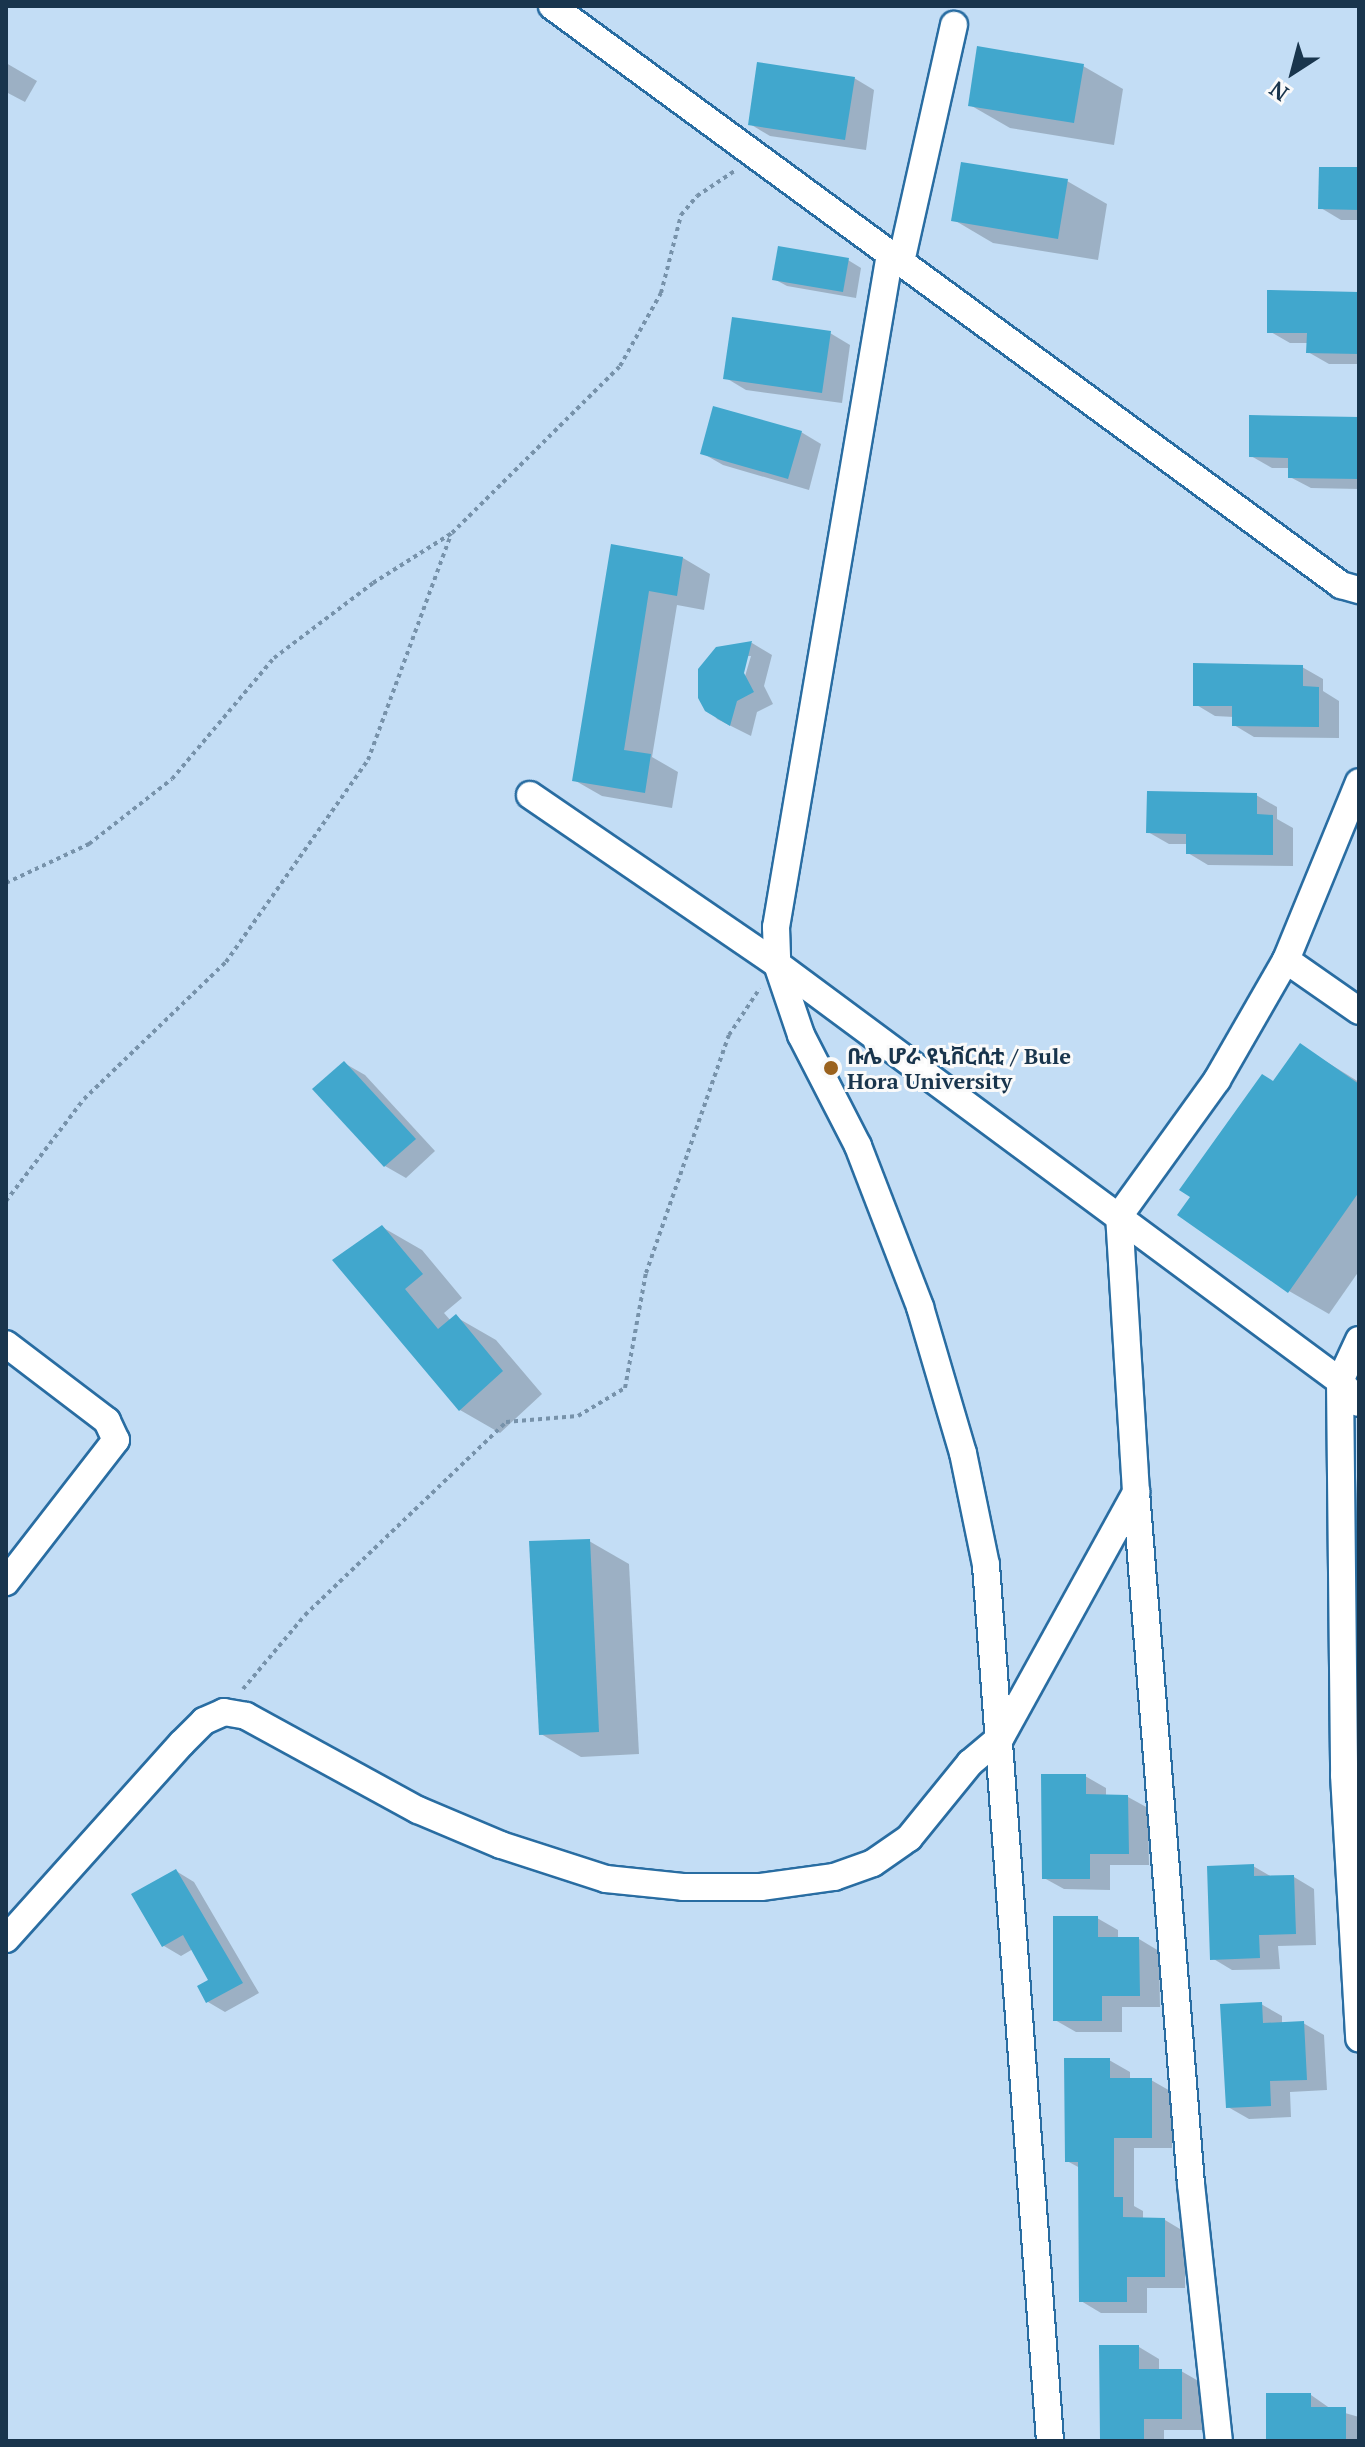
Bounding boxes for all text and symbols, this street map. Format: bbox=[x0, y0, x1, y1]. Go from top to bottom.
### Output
north arrow bbox=[1253, 32, 1333, 112]
text: N bbox=[1263, 75, 1294, 108]
place label: ቡሌ ሆራ ዩኒቨርሲቲ / Bule Hora University bbox=[847, 1042, 1071, 1094]
marker: ቡሌ ሆራ ዩኒቨርሲቲ / Bule Hora University bbox=[822, 1059, 840, 1077]

